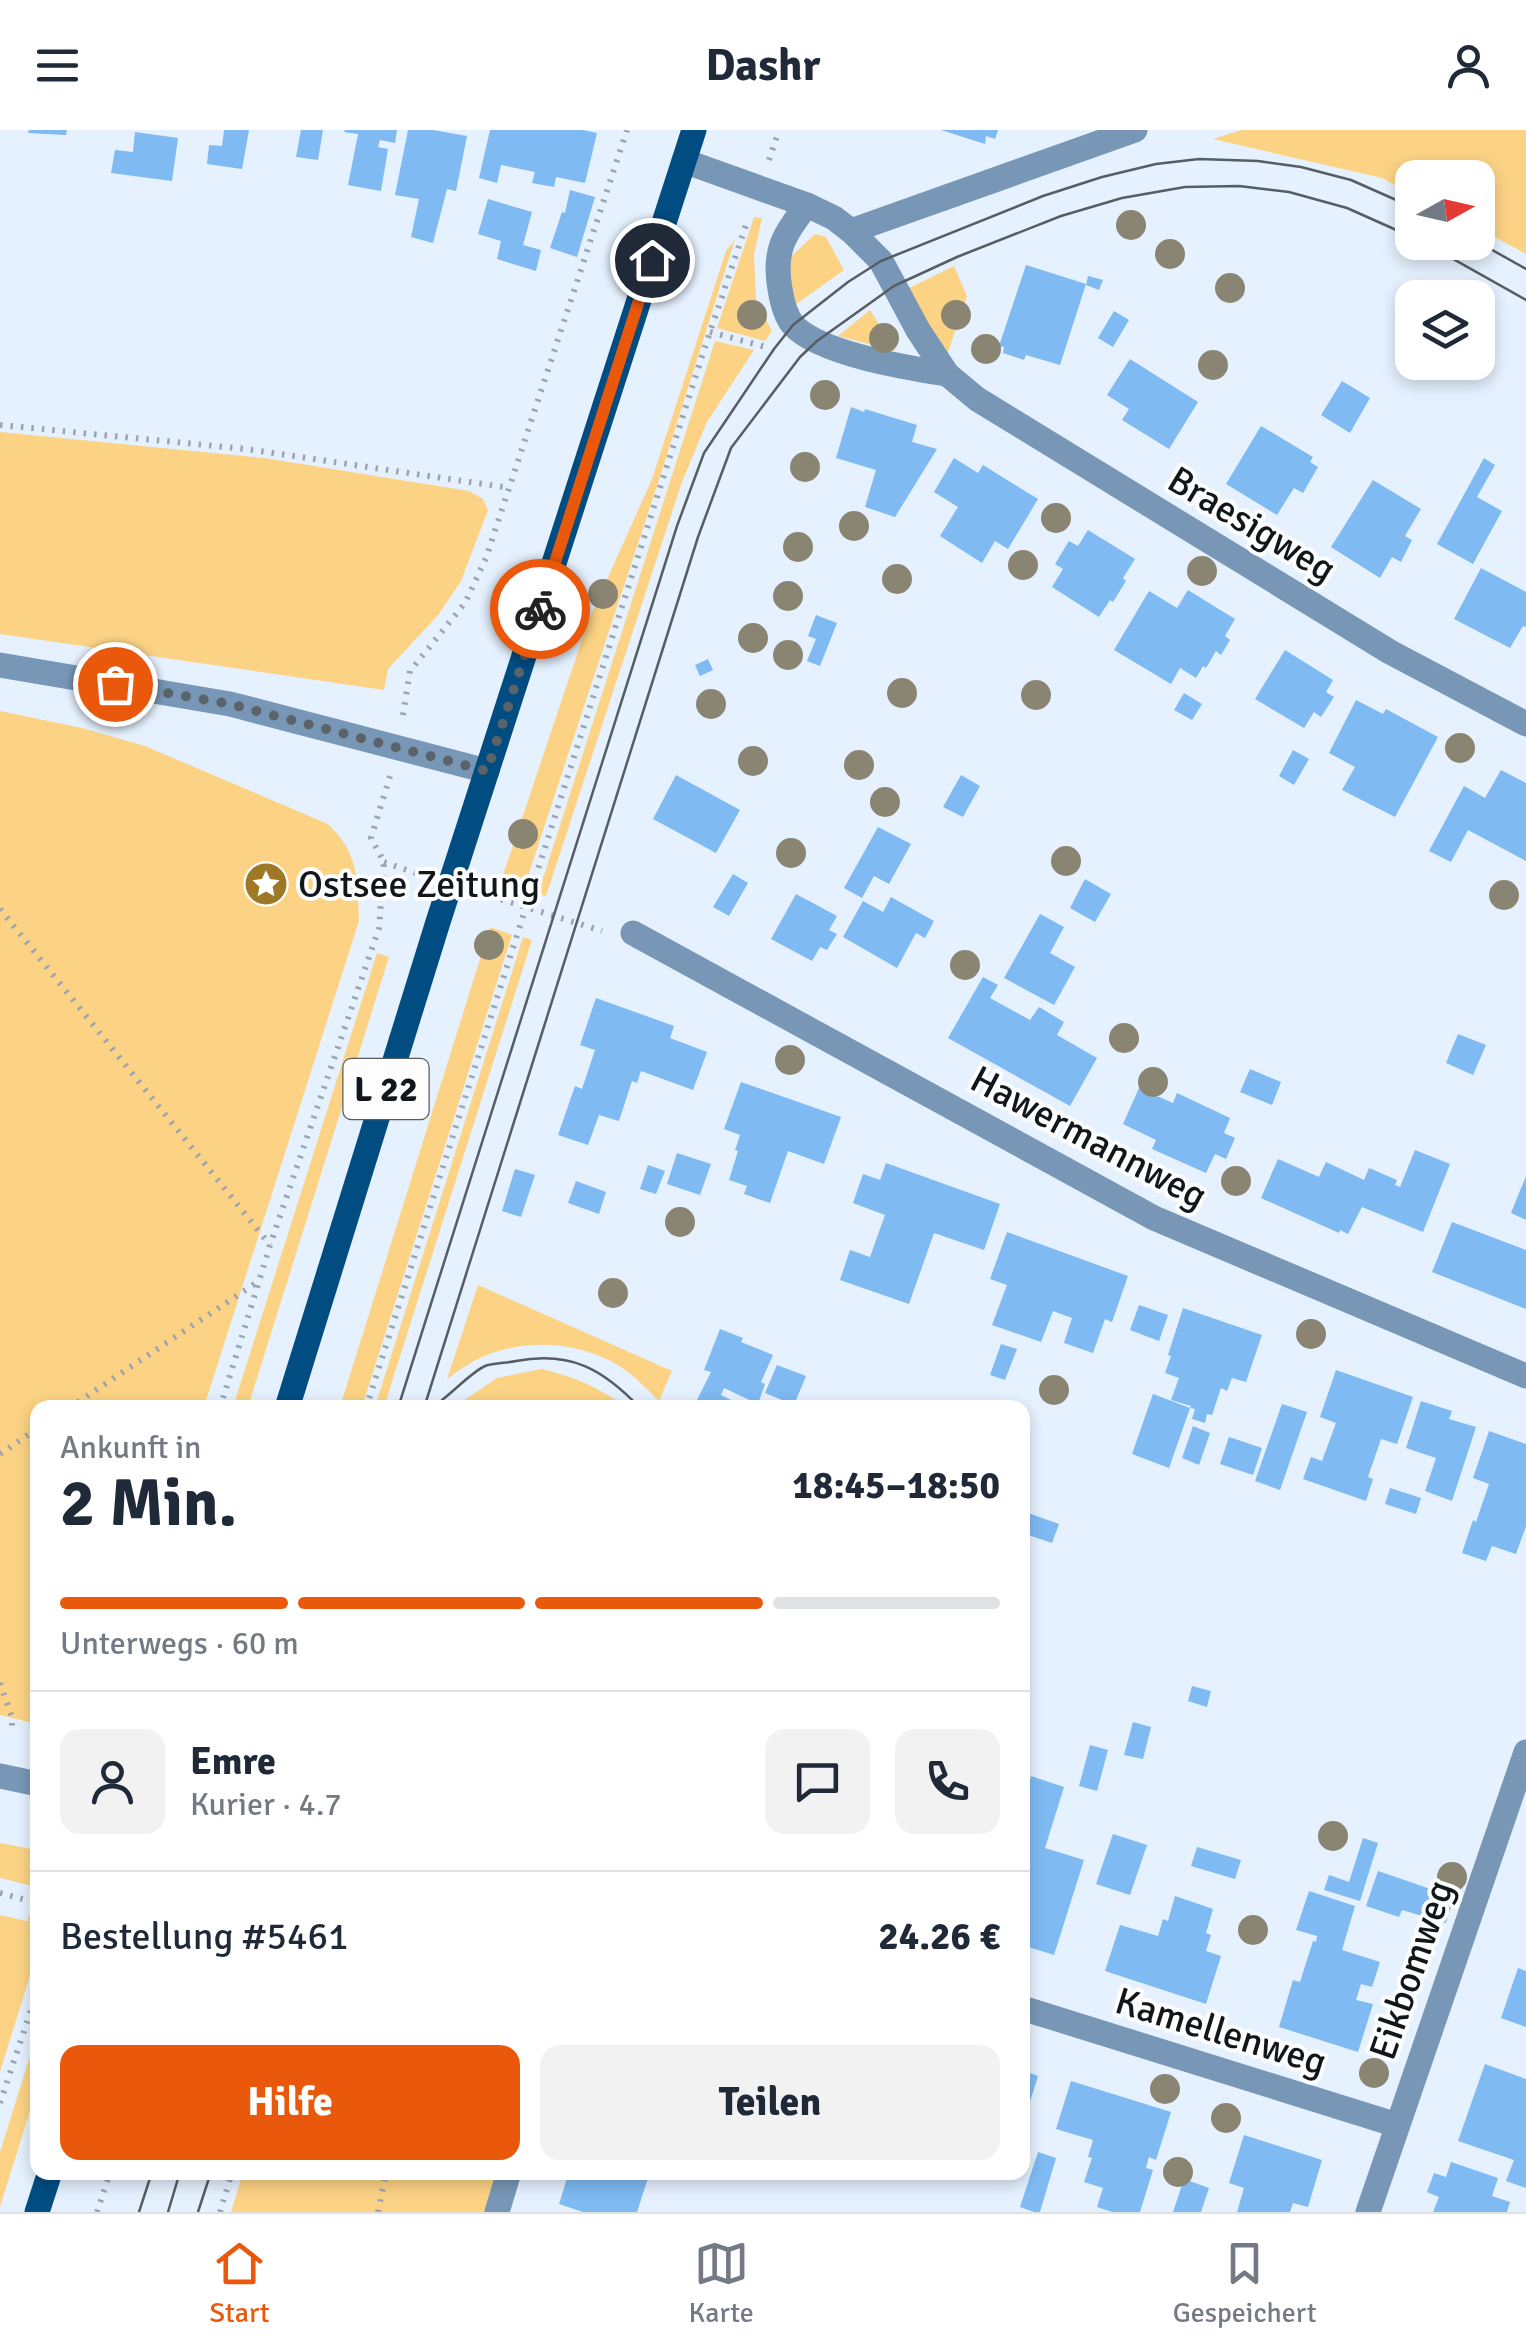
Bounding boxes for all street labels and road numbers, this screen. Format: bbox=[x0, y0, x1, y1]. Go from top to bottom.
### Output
street label: Braesigweg bbox=[1159, 456, 1344, 593]
street label: Hawermannweg bbox=[963, 1055, 1215, 1219]
road number: L 22 bbox=[344, 1059, 428, 1119]
street label: Eikbomweg bbox=[1359, 1874, 1464, 2066]
street label: Kamellenweg bbox=[1110, 1977, 1332, 2086]

